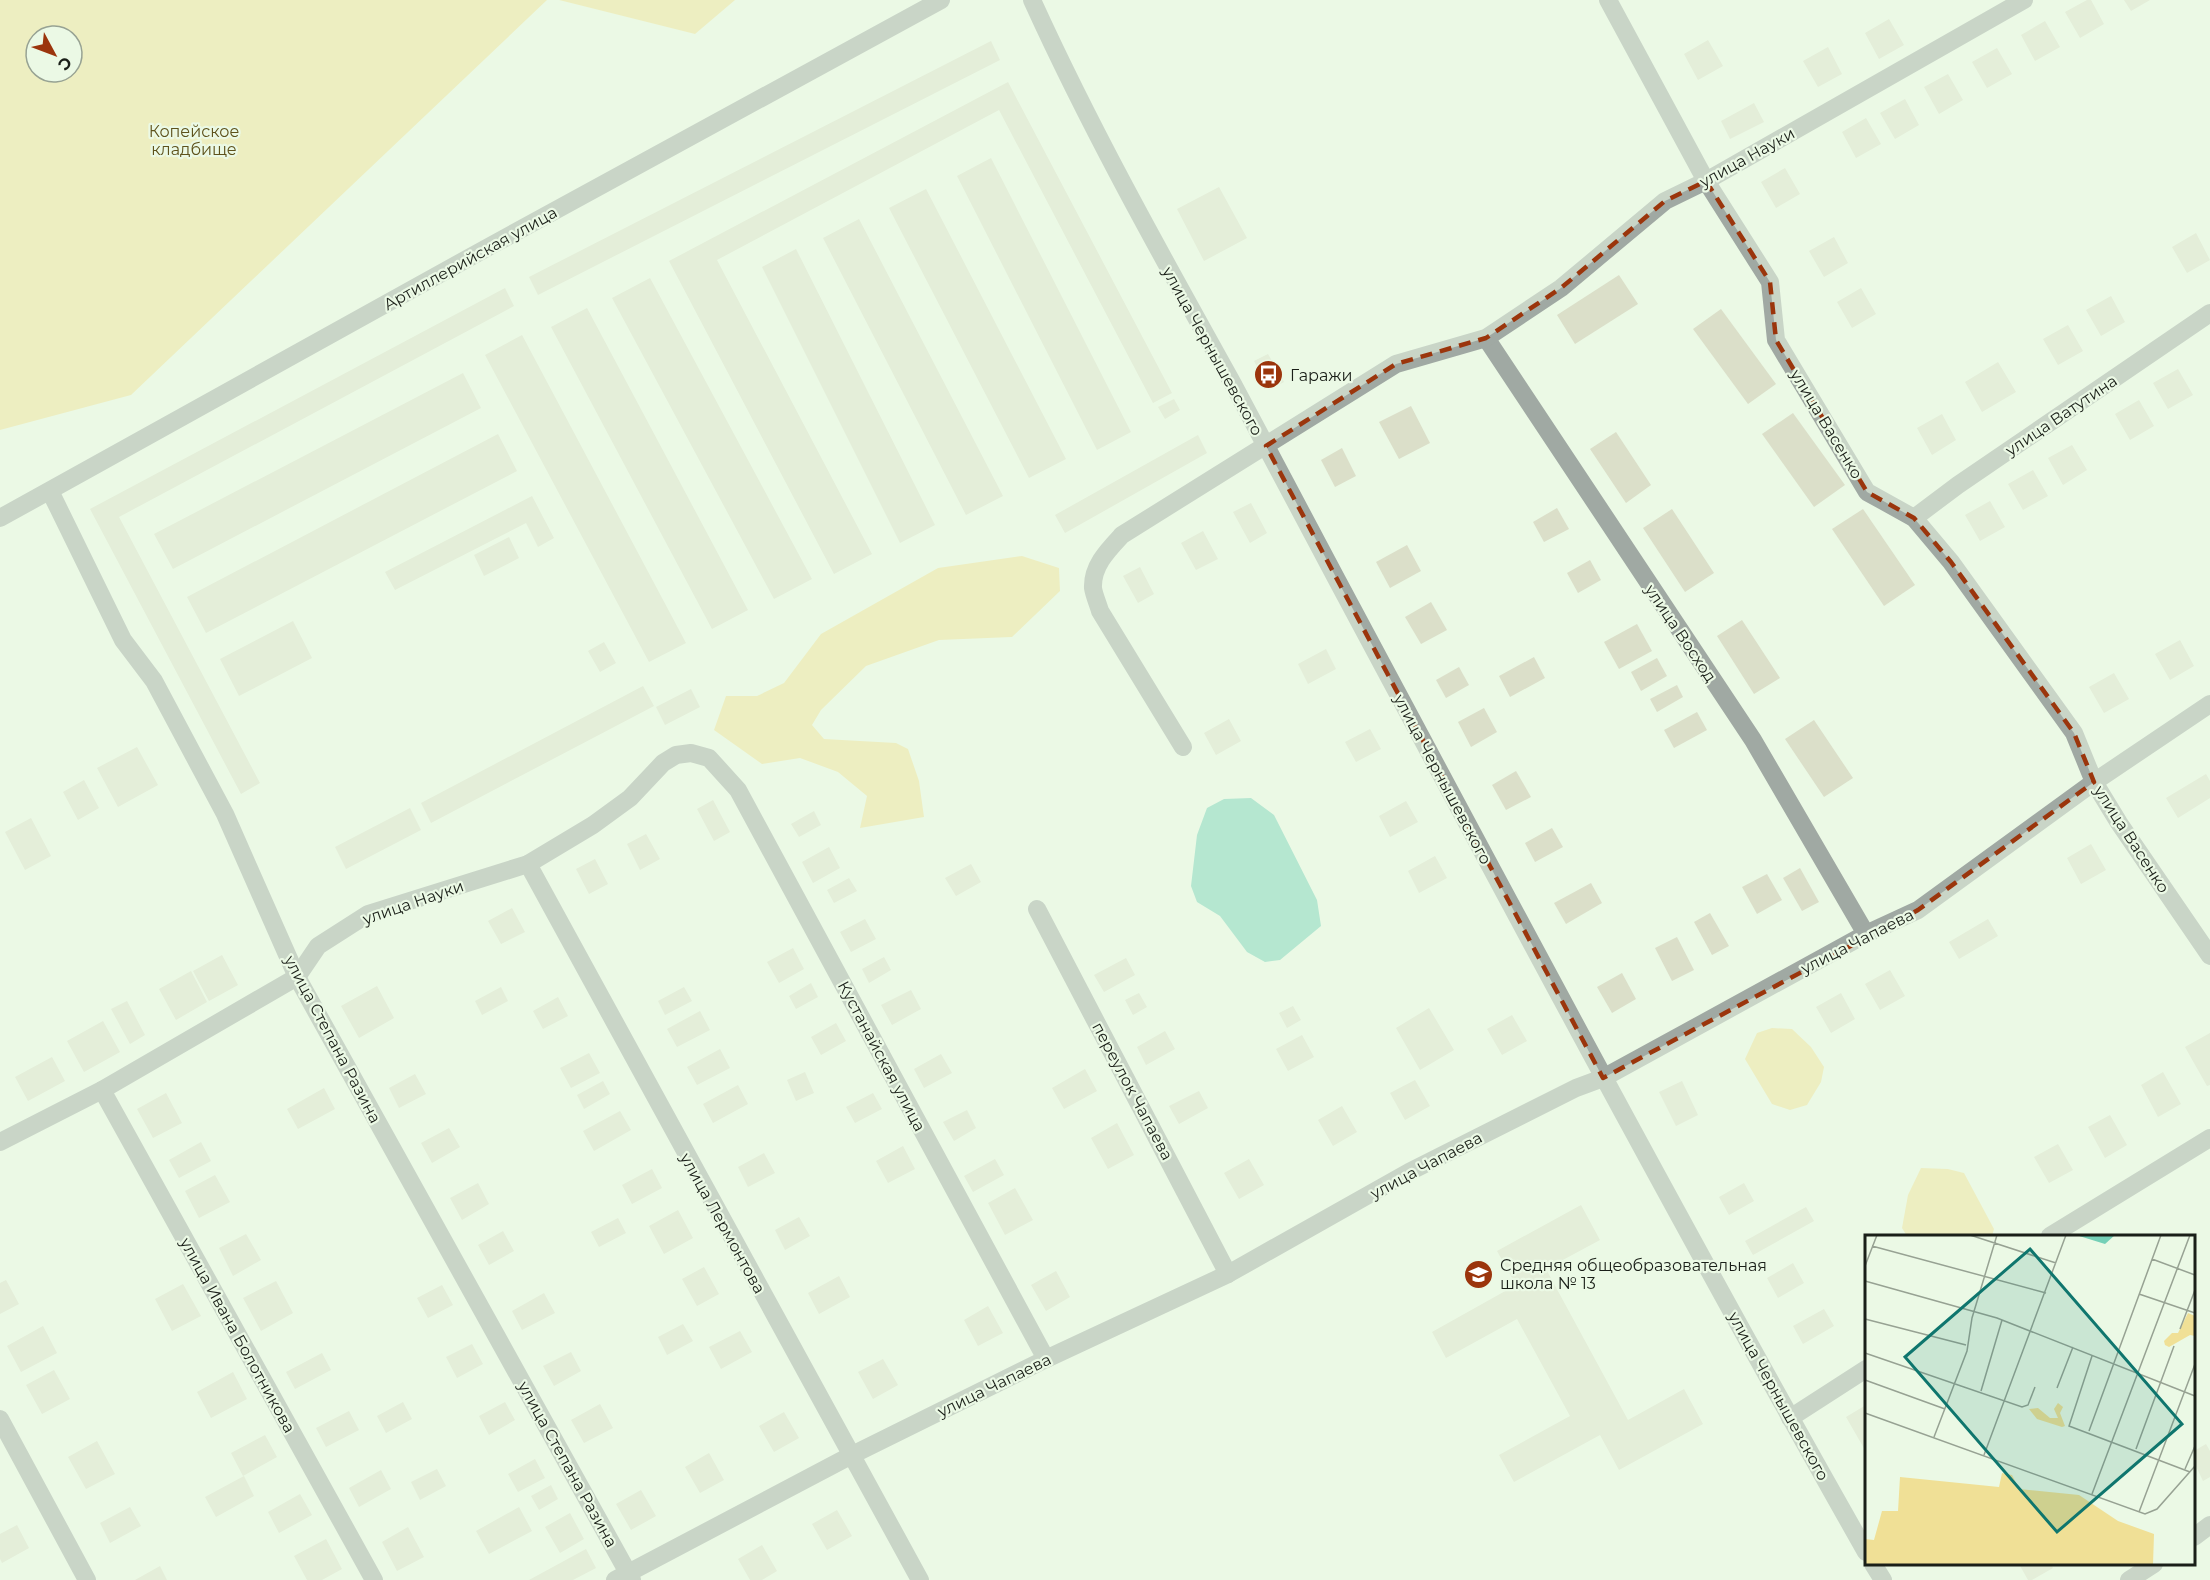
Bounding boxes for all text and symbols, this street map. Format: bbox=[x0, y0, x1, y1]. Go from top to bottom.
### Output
north arrow bbox=[24, 24, 84, 84]
text: С bbox=[54, 53, 76, 74]
park label: Копейское кладбище bbox=[149, 122, 239, 159]
street label: улица Науки bbox=[1695, 123, 1798, 192]
street label: Артиллерийская улица bbox=[380, 203, 560, 314]
street label: улица Чернышевского bbox=[1158, 263, 1267, 439]
bus stop icon: Гаражи bbox=[1253, 359, 1285, 391]
street label: улица Васенко bbox=[1786, 365, 1867, 482]
place label: Гаражи bbox=[1290, 366, 1353, 385]
street label: улица Ватутина bbox=[2001, 371, 2121, 460]
street label: улица Восход bbox=[1640, 580, 1720, 686]
street label: улица Чернышевского bbox=[1389, 690, 1496, 868]
street label: улица Васенко bbox=[2089, 781, 2173, 897]
street label: улица Науки bbox=[359, 876, 466, 929]
street label: улица Чапаева bbox=[1797, 905, 1917, 979]
street label: улица Степана Разина bbox=[280, 951, 385, 1126]
street label: Кустанайская улица bbox=[834, 978, 929, 1135]
street label: переулок Чапаева bbox=[1088, 1019, 1177, 1163]
street label: улица Чапаева bbox=[1366, 1128, 1485, 1203]
street label: улица Лермонтова bbox=[676, 1149, 769, 1297]
street label: улица Ивана Болотникова bbox=[175, 1234, 299, 1436]
inset map bbox=[1865, 1235, 2195, 1565]
place label: Средняя общеобразовательная школа № 13 bbox=[1500, 1256, 1767, 1293]
school or university icon: Средняя общеобразовательная школа № 13 bbox=[1463, 1258, 1495, 1290]
street label: улица Чернышевского bbox=[1724, 1308, 1833, 1484]
street label: улица Чапаева bbox=[933, 1350, 1054, 1422]
street label: улица Степана Разина bbox=[513, 1377, 621, 1551]

